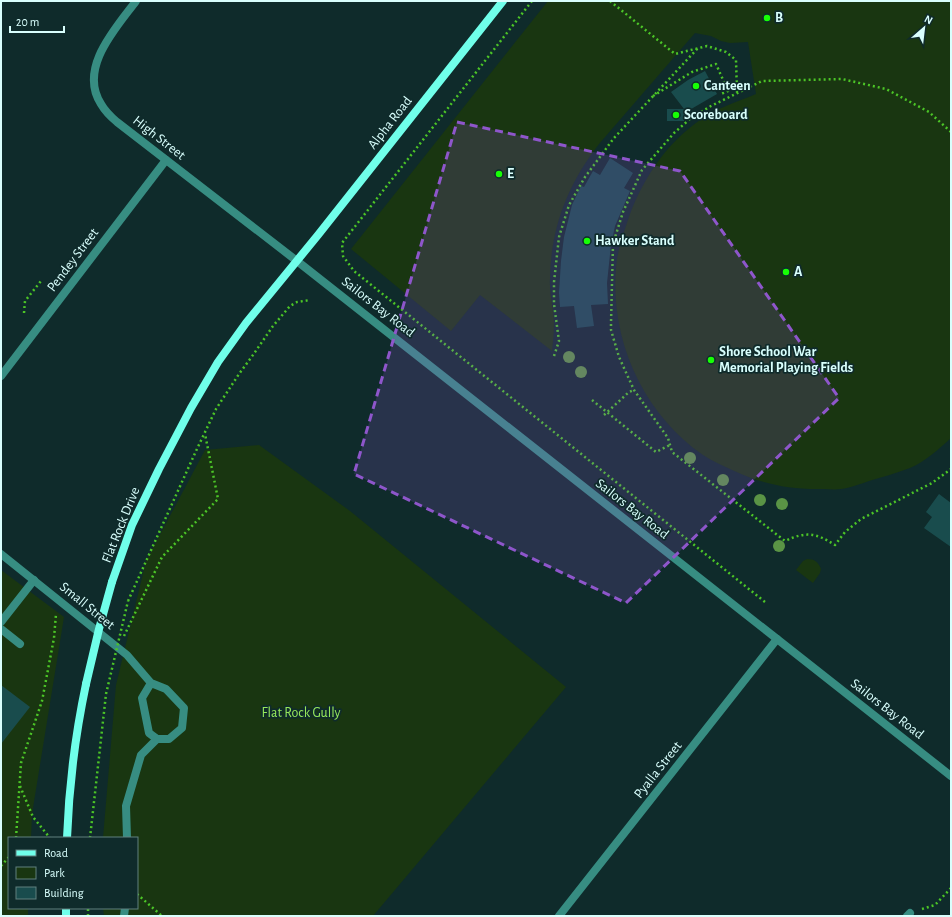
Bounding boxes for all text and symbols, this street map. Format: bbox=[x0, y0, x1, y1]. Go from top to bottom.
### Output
scale bar bbox=[10, 8, 64, 34]
north arrow bbox=[904, 8, 944, 48]
place label: B bbox=[775, 11, 783, 25]
marker: B bbox=[762, 13, 772, 23]
text: N bbox=[922, 13, 934, 26]
text: 20 m bbox=[16, 16, 39, 28]
place label: Canteen bbox=[704, 79, 751, 93]
marker: Canteen bbox=[691, 81, 701, 91]
street label: Alpha Road bbox=[365, 94, 415, 152]
place label: Scoreboard bbox=[684, 108, 748, 122]
marker: Scoreboard bbox=[671, 110, 681, 120]
street label: High Street bbox=[130, 113, 188, 163]
place label: E bbox=[507, 167, 514, 181]
marker: E bbox=[494, 169, 504, 179]
street label: Pendey Street bbox=[45, 225, 102, 294]
place label: Hawker Stand bbox=[595, 234, 675, 248]
marker: Hawker Stand bbox=[582, 236, 592, 246]
place label: A bbox=[794, 265, 803, 279]
marker: A bbox=[781, 267, 791, 277]
street label: Sailors Bay Road bbox=[339, 274, 417, 340]
place label: Shore School War Memorial Playing Fields bbox=[719, 345, 853, 375]
marker: Shore School War Memorial Playing Fields bbox=[706, 355, 716, 365]
street label: Sailors Bay Road bbox=[593, 476, 671, 542]
street label: Flat Rock Drive bbox=[100, 485, 142, 565]
street label: Small Street bbox=[57, 580, 118, 633]
street label: Sailors Bay Road bbox=[848, 676, 926, 742]
park label: Flat Rock Gully bbox=[261, 706, 341, 720]
street label: Pyalla Street bbox=[632, 738, 685, 801]
legend bbox=[8, 837, 138, 909]
text: Road bbox=[44, 847, 68, 859]
text: Park bbox=[44, 867, 65, 879]
text: Building bbox=[44, 887, 84, 899]

